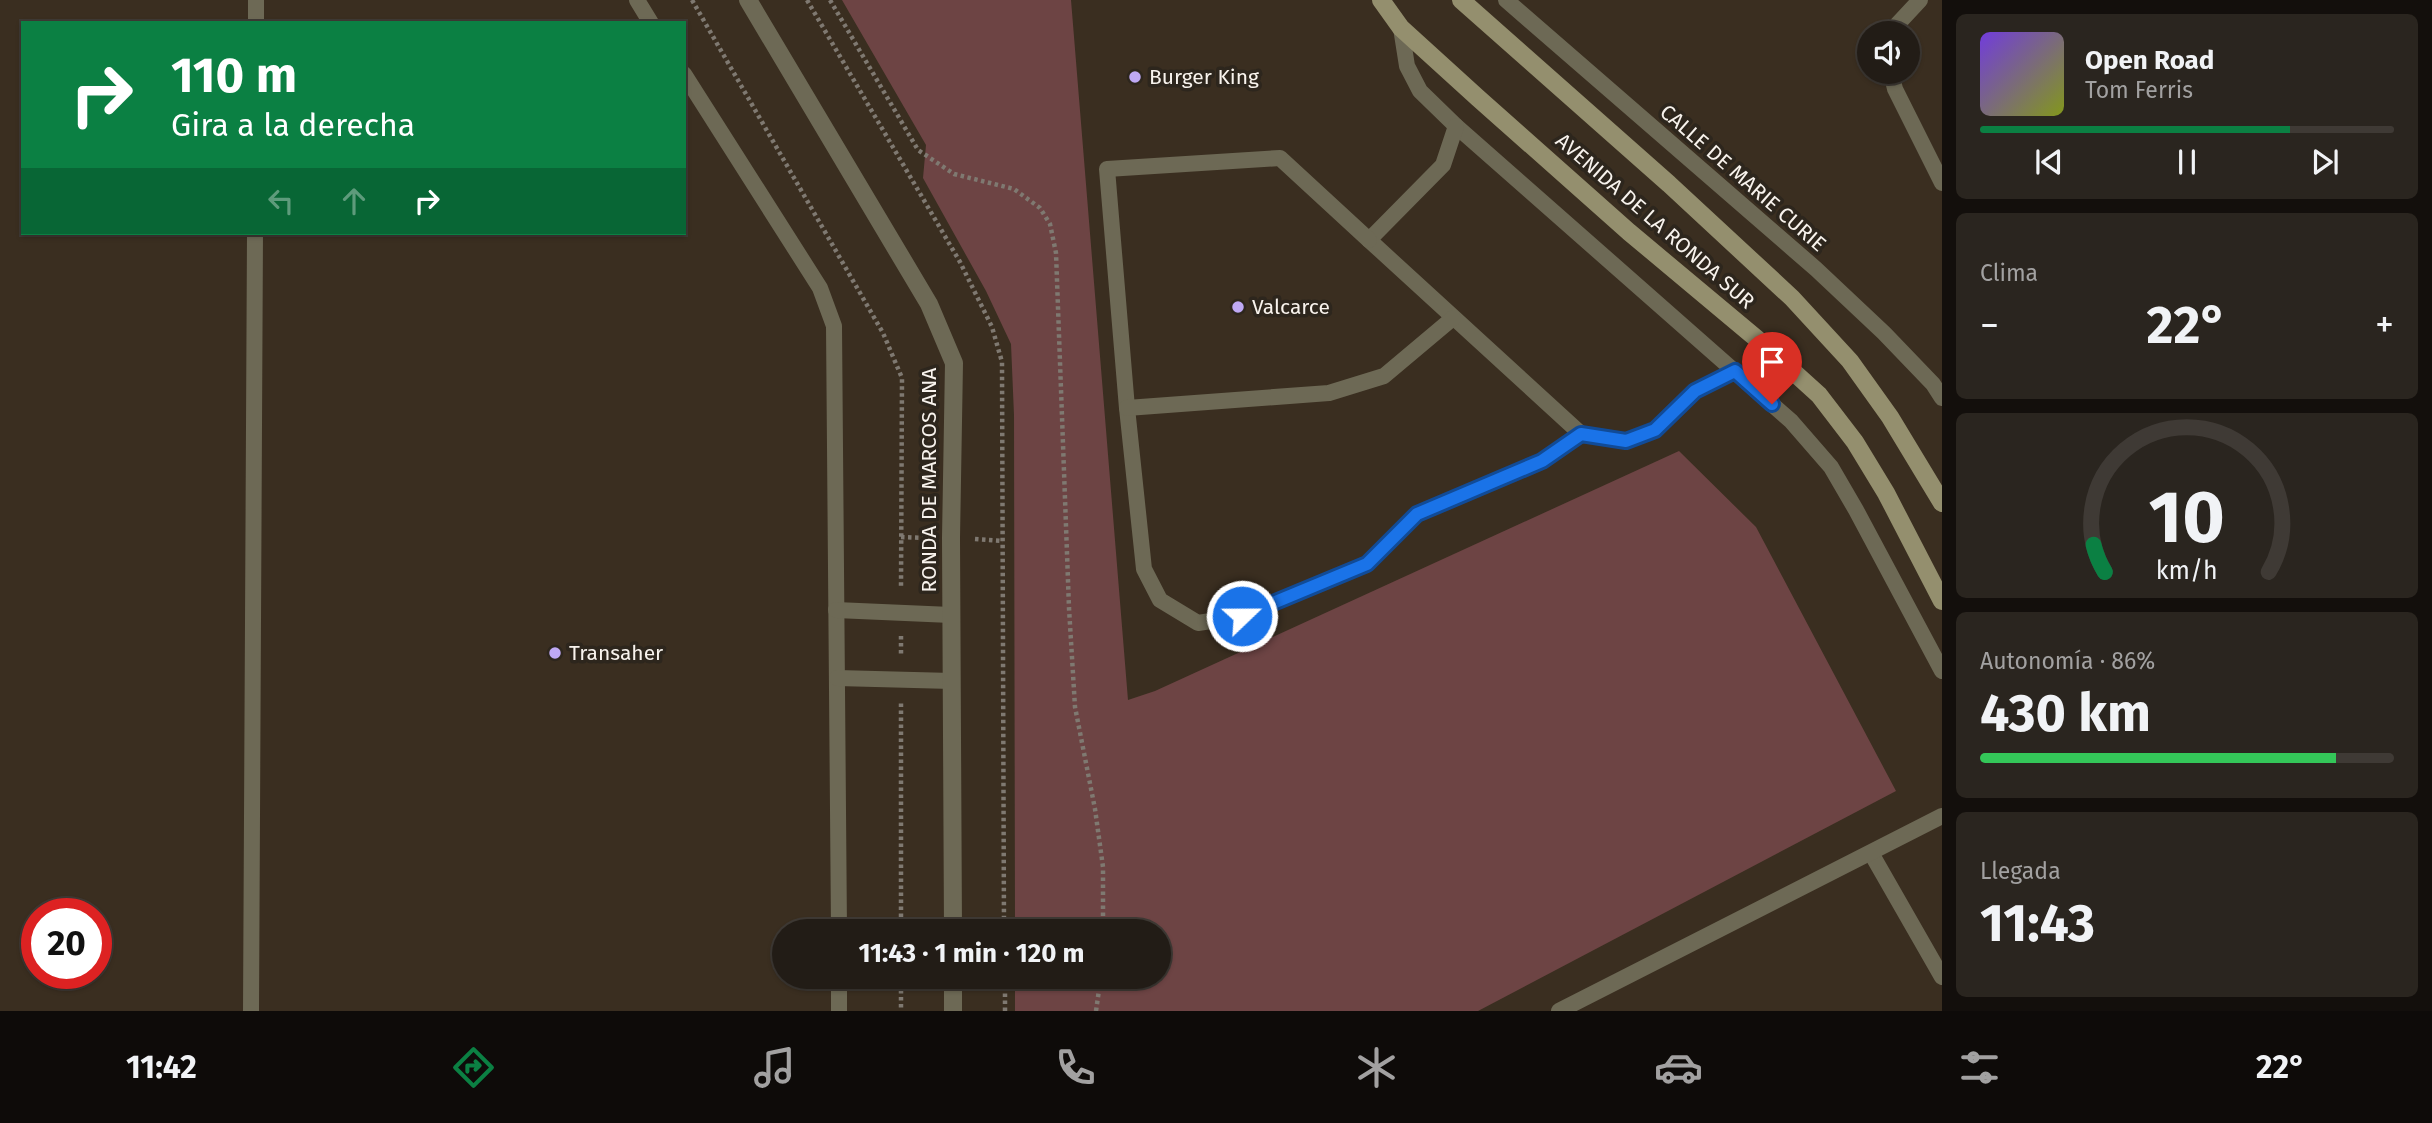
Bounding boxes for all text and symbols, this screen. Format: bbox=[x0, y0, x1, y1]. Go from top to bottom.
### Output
map controls bbox=[1857, 21, 1920, 84]
button: sound bbox=[1857, 21, 1920, 84]
text: Open Road bbox=[2085, 45, 2214, 76]
text: 110 m bbox=[171, 46, 297, 105]
icon: right bbox=[56, 49, 147, 140]
place label: Burger King bbox=[1149, 64, 1259, 90]
marker: Burger King bbox=[1127, 69, 1143, 85]
text: Tom Ferris bbox=[2085, 76, 2193, 104]
street label: CALLE DE MARIE CURIE bbox=[1655, 99, 1831, 257]
text: Gira a la derecha bbox=[171, 106, 415, 144]
street label: AVENIDA DE LA RONDA SUR bbox=[1550, 128, 1760, 315]
icon: previous bbox=[2030, 143, 2068, 181]
icon: pause bbox=[2168, 143, 2206, 181]
icon: next bbox=[2306, 143, 2344, 181]
icon: left bbox=[262, 182, 300, 220]
icon: ahead bbox=[335, 182, 373, 220]
icon: right bbox=[408, 182, 446, 220]
text: Clima bbox=[1980, 259, 2038, 287]
place label: Valcarce bbox=[1252, 294, 1330, 320]
text: 22° bbox=[2147, 294, 2227, 357]
marker: Valcarce bbox=[1230, 299, 1246, 315]
text: − bbox=[1980, 302, 1999, 348]
text: + bbox=[2375, 302, 2394, 348]
pin bbox=[1742, 332, 1802, 404]
icon: arrive bbox=[1753, 343, 1791, 381]
street label: RONDA DE MARCOS ANA bbox=[916, 368, 942, 592]
text: 10 bbox=[2149, 474, 2225, 561]
text: km/h bbox=[2156, 555, 2218, 585]
position arrow bbox=[1205, 579, 1279, 653]
place label: Transaher bbox=[569, 640, 663, 666]
marker: Transaher bbox=[547, 645, 563, 661]
text: Autonomía · 86% bbox=[1980, 647, 2155, 675]
text: 430 km bbox=[1980, 682, 2151, 745]
text: Llegada bbox=[1980, 857, 2061, 885]
text: 11:43 bbox=[1980, 892, 2095, 955]
speed limit sign: 20 bbox=[21, 898, 112, 989]
text: 11:43 · 1 min · 120 m bbox=[858, 938, 1085, 969]
icon: directions bbox=[449, 1043, 498, 1092]
icon: music bbox=[750, 1043, 799, 1092]
icon: phone bbox=[1051, 1043, 1100, 1092]
icon: climate bbox=[1352, 1043, 1401, 1092]
icon: car bbox=[1654, 1043, 1703, 1092]
icon: filters bbox=[1955, 1043, 2004, 1092]
text: 11:42 bbox=[126, 1048, 197, 1086]
text: 22° bbox=[2256, 1048, 2306, 1086]

